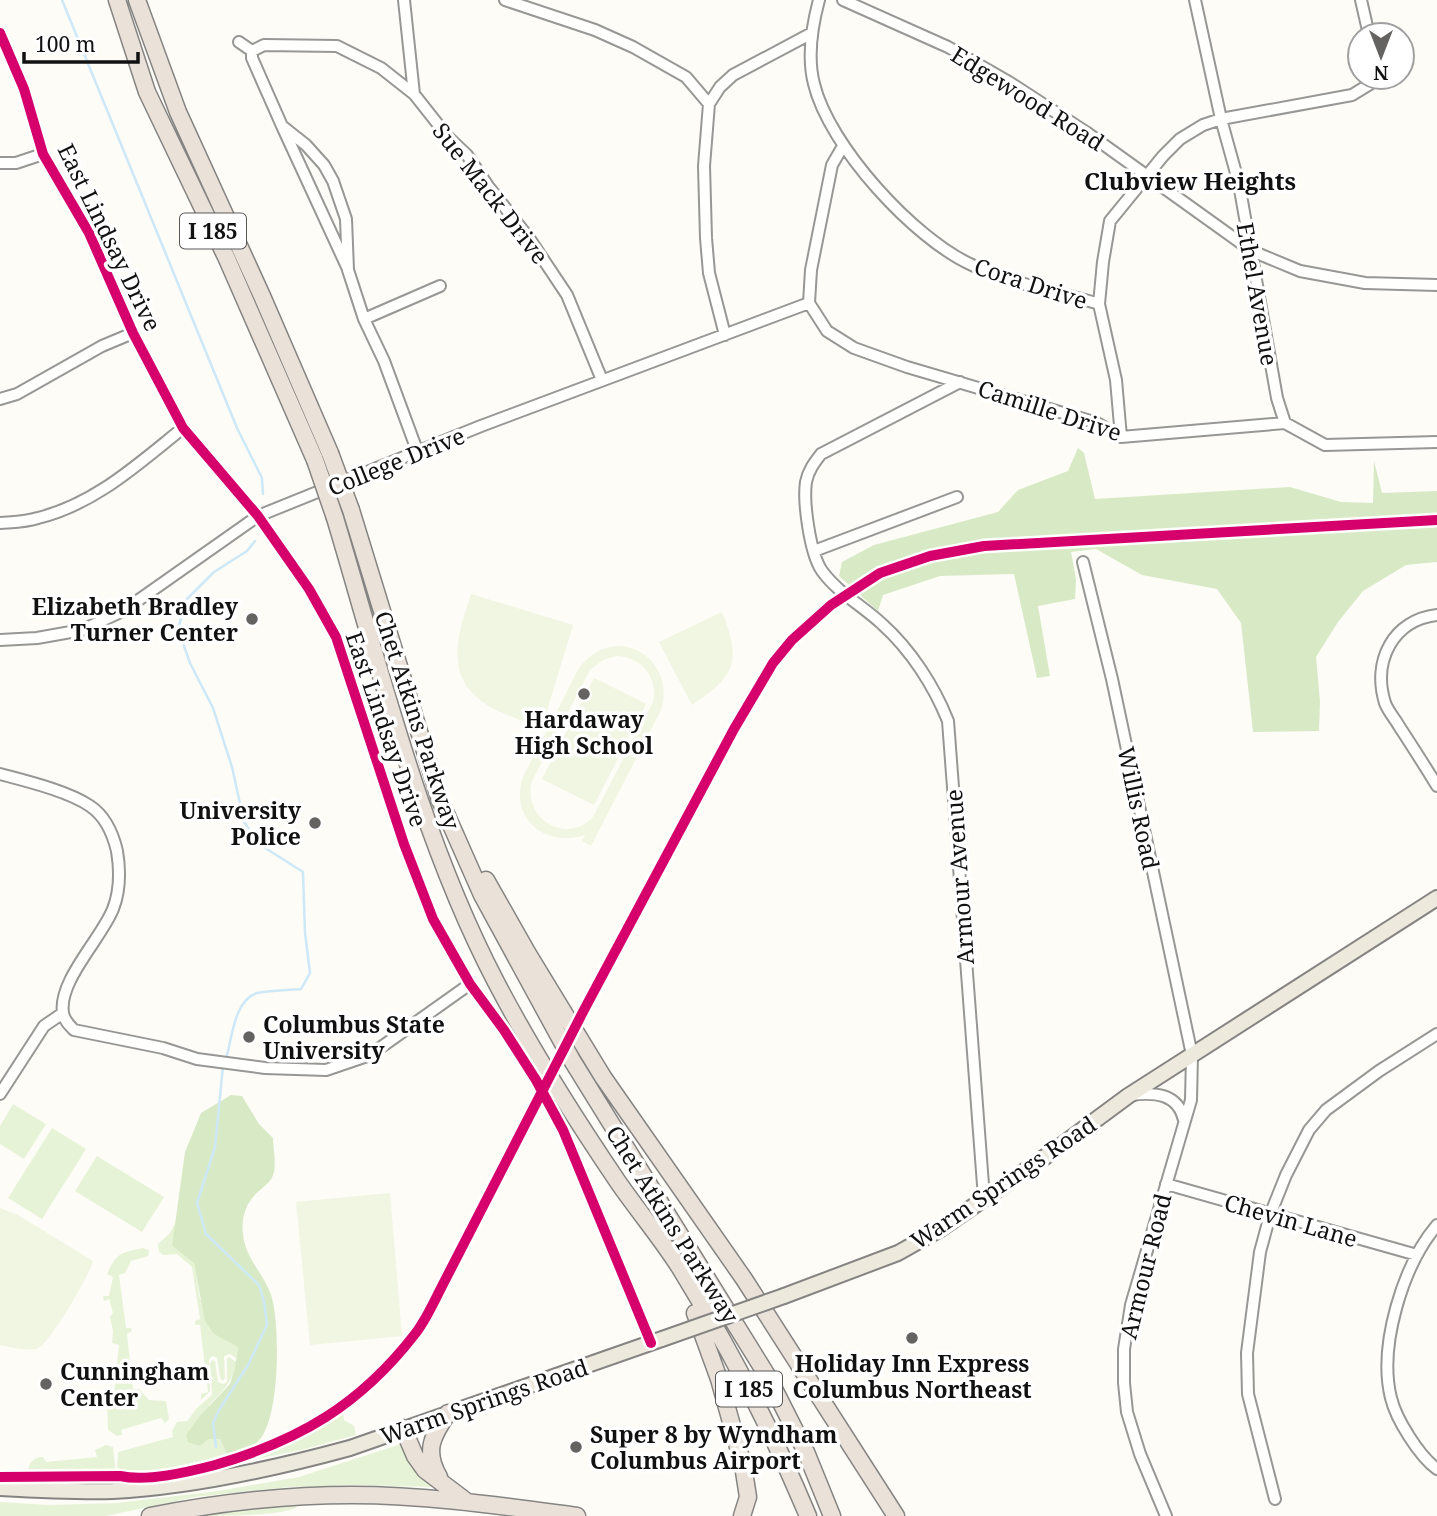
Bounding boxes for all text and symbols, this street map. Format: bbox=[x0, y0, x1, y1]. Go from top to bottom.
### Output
scale bar bbox=[24, 21, 138, 65]
north arrow bbox=[1346, 21, 1416, 91]
text: 100 m bbox=[35, 30, 96, 58]
street label: Edgewood Road bbox=[945, 38, 1111, 158]
text: N bbox=[1373, 60, 1388, 86]
street label: Sue Mack Drive bbox=[426, 116, 556, 270]
street label: East Lindsay Drive bbox=[51, 138, 169, 336]
district label: Clubview Heights bbox=[1084, 164, 1296, 197]
road number: I 185 bbox=[180, 214, 246, 248]
street label: Ethel Avenue bbox=[1230, 220, 1286, 368]
street label: Cora Drive bbox=[970, 250, 1092, 316]
street label: Camille Drive bbox=[974, 372, 1126, 448]
street label: College Drive bbox=[323, 419, 469, 503]
place label: Elizabeth Bradley Turner Center bbox=[32, 590, 239, 648]
street label: Chet Atkins Parkway bbox=[368, 607, 468, 833]
marker: Elizabeth Bradley Turner Center bbox=[244, 611, 260, 627]
street label: East Lindsay Drive bbox=[339, 627, 435, 831]
marker: Hardaway High School bbox=[576, 686, 592, 702]
place label: Hardaway High School bbox=[515, 703, 653, 761]
street label: Willis Road bbox=[1110, 744, 1168, 872]
street label: Armour Avenue bbox=[937, 788, 981, 966]
place label: University Police bbox=[179, 794, 302, 852]
marker: University Police bbox=[307, 815, 323, 831]
place label: Columbus State University bbox=[263, 1008, 445, 1066]
marker: Columbus State University bbox=[241, 1029, 257, 1045]
street label: Warm Springs Road bbox=[904, 1108, 1102, 1256]
street label: Chet Atkins Parkway bbox=[599, 1119, 747, 1329]
street label: Chevin Lane bbox=[1221, 1186, 1361, 1254]
street label: Armour Road bbox=[1111, 1190, 1179, 1342]
marker: Holiday Inn Express Columbus Northeast bbox=[904, 1330, 920, 1346]
place label: Holiday Inn Express Columbus Northeast bbox=[792, 1347, 1032, 1405]
street label: Warm Springs Road bbox=[376, 1350, 592, 1452]
place label: Cunningham Center bbox=[60, 1355, 210, 1413]
road number: I 185 bbox=[716, 1372, 782, 1406]
marker: Cunningham Center bbox=[38, 1376, 54, 1392]
place label: Super 8 by Wyndham Columbus Airport bbox=[590, 1418, 838, 1476]
marker: Super 8 by Wyndham Columbus Airport bbox=[568, 1439, 584, 1455]

